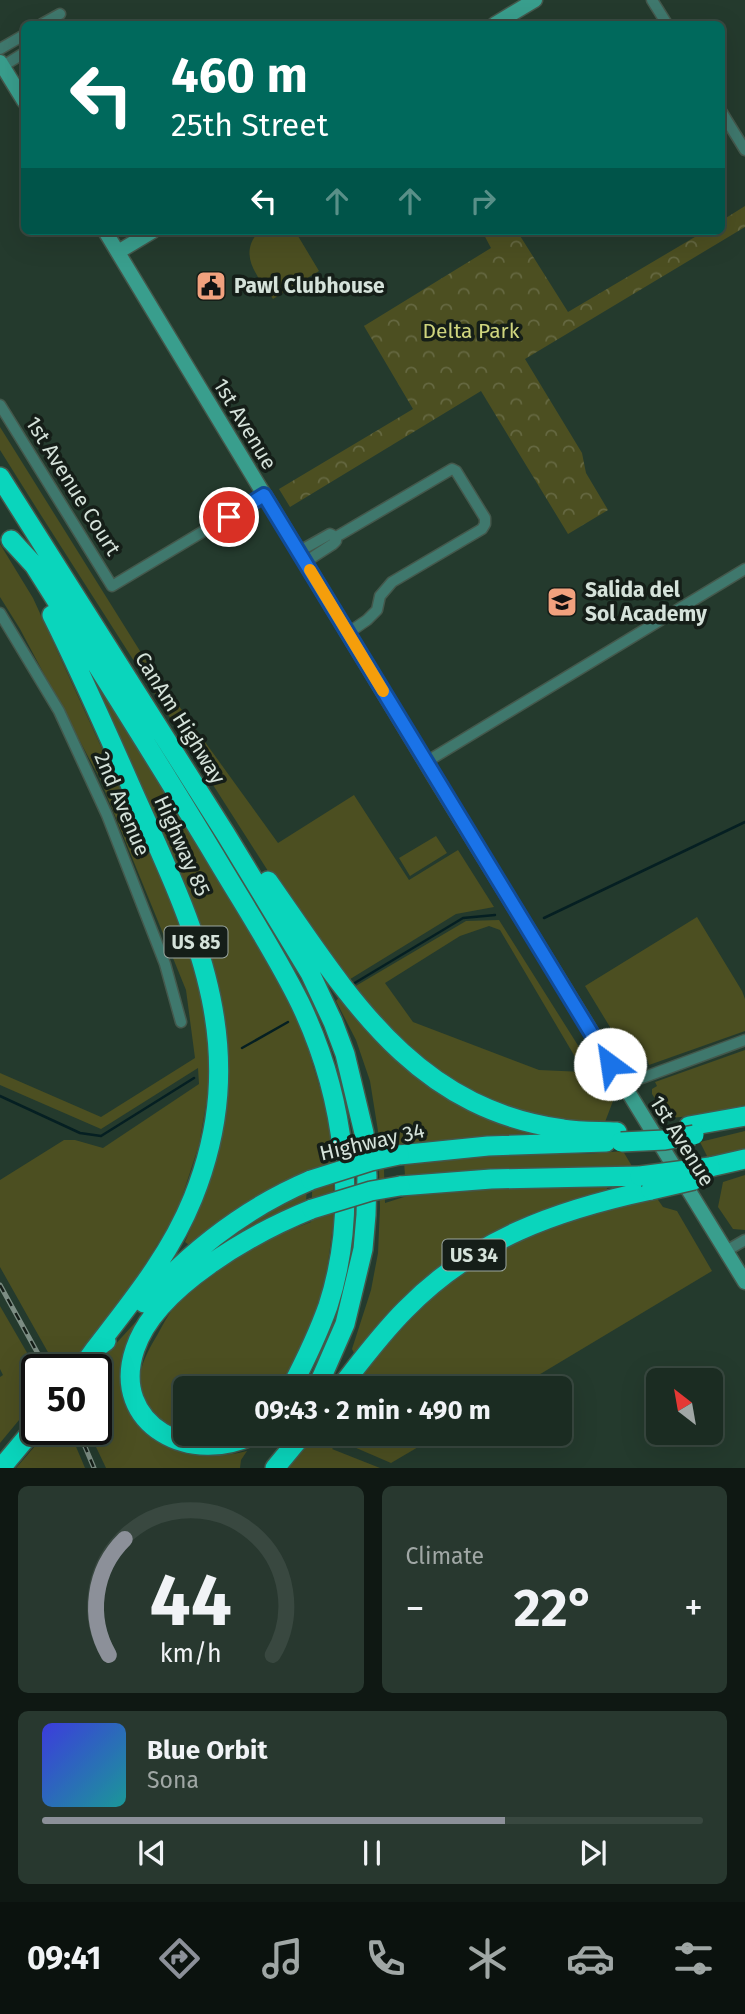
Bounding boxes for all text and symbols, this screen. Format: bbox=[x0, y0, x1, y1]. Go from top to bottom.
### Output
text: 460 m bbox=[171, 46, 308, 105]
icon: left bbox=[56, 49, 147, 140]
text: 25th Street bbox=[171, 106, 328, 144]
icon: left bbox=[245, 182, 283, 220]
icon: ahead bbox=[318, 182, 356, 220]
icon: ahead bbox=[391, 182, 429, 220]
icon: right bbox=[464, 182, 502, 220]
public building icon: Pawl Clubhouse bbox=[194, 269, 228, 303]
place label: Pawl Clubhouse bbox=[234, 273, 385, 299]
park label: Delta Park bbox=[423, 318, 520, 344]
street label: 1st Avenue bbox=[208, 374, 282, 474]
street label: 1st Avenue Court bbox=[20, 412, 126, 561]
pin bbox=[199, 487, 259, 547]
icon: arrive bbox=[210, 498, 248, 536]
place label: Salida del Sol Academy bbox=[585, 577, 707, 627]
school or university icon: Salida del Sol Academy bbox=[545, 585, 579, 619]
street label: CanAm Highway bbox=[129, 647, 231, 789]
street label: 2nd Avenue bbox=[88, 748, 156, 860]
street label: Highway 85 bbox=[148, 792, 216, 900]
road number: US 85 bbox=[164, 926, 228, 958]
position arrow bbox=[573, 1027, 647, 1101]
street label: 1st Avenue bbox=[644, 1091, 720, 1191]
street label: Highway 34 bbox=[317, 1117, 427, 1167]
road number: US 34 bbox=[442, 1240, 505, 1270]
speed limit sign: 50 bbox=[21, 1354, 112, 1445]
north arrow bbox=[646, 1368, 723, 1446]
map controls bbox=[646, 1368, 723, 1445]
text: 09:43 · 2 min · 490 m bbox=[254, 1395, 491, 1426]
text: Climate bbox=[406, 1542, 484, 1570]
text: 44 bbox=[150, 1558, 232, 1645]
text: 22° bbox=[514, 1577, 595, 1640]
text: − bbox=[406, 1585, 425, 1631]
text: + bbox=[684, 1585, 703, 1631]
text: km/h bbox=[160, 1639, 222, 1669]
text: Blue Orbit bbox=[147, 1735, 267, 1766]
text: Sona bbox=[147, 1766, 199, 1794]
icon: previous bbox=[133, 1834, 171, 1872]
icon: pause bbox=[353, 1834, 391, 1872]
icon: next bbox=[574, 1834, 612, 1872]
icon: directions bbox=[155, 1934, 204, 1983]
icon: music bbox=[258, 1934, 307, 1983]
icon: phone bbox=[361, 1934, 410, 1983]
icon: climate bbox=[463, 1934, 512, 1983]
icon: car bbox=[566, 1934, 615, 1983]
icon: filters bbox=[669, 1934, 718, 1983]
text: 09:41 bbox=[27, 1939, 101, 1977]

